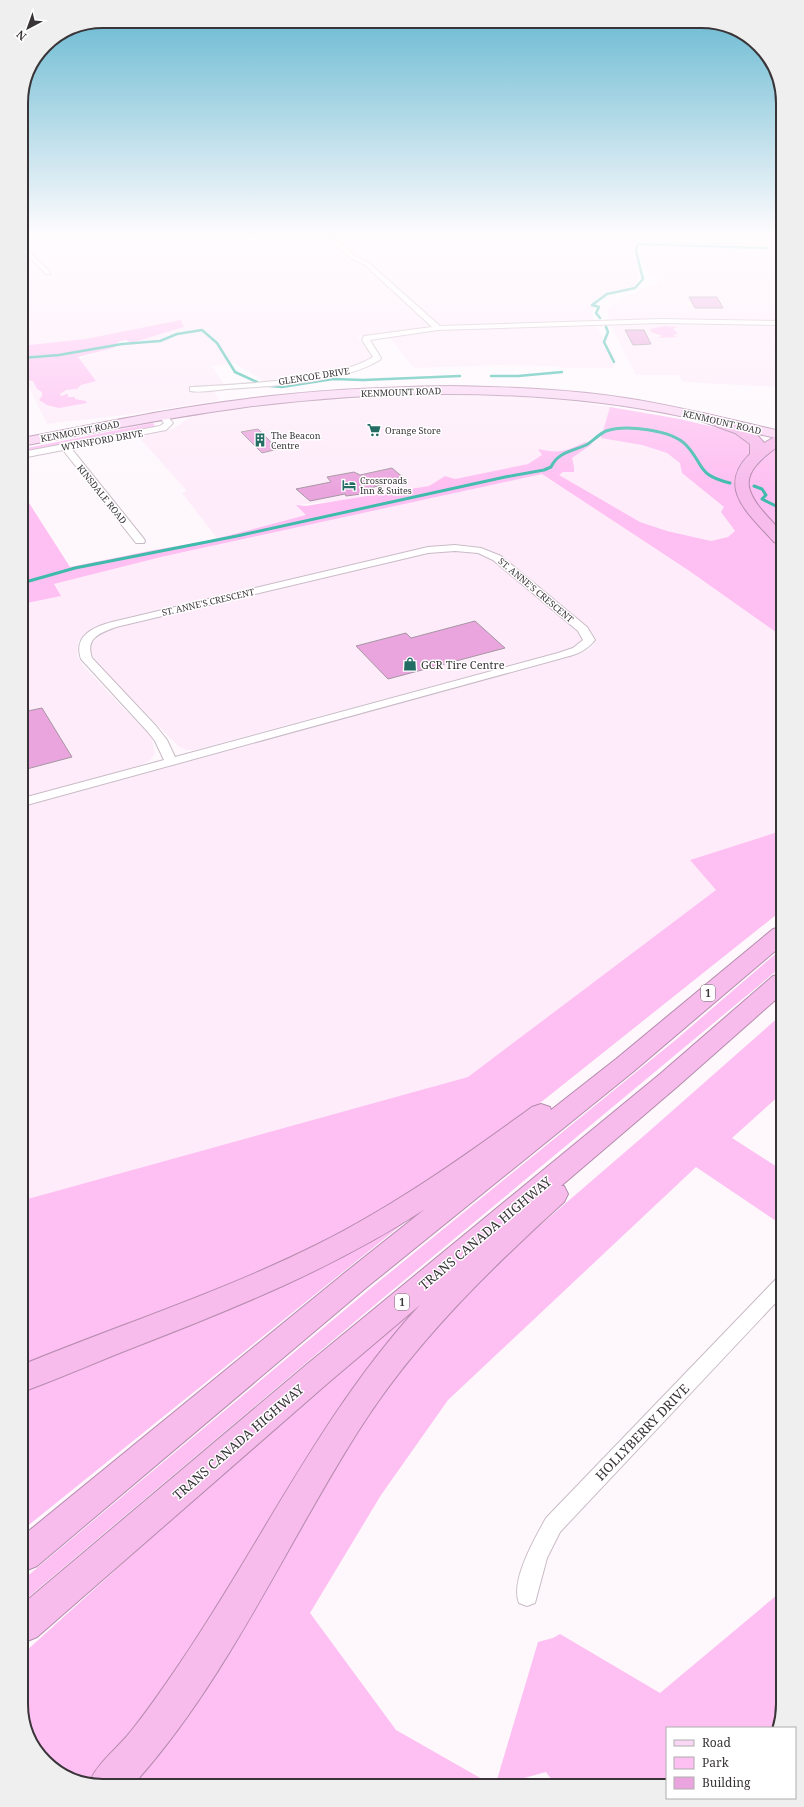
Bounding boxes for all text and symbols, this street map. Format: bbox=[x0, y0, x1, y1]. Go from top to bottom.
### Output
north arrow bbox=[8, 8, 48, 48]
text: N bbox=[13, 27, 29, 44]
street label: GLENCOE DRIVE bbox=[277, 364, 351, 388]
street label: KENMOUNT ROAD bbox=[361, 384, 442, 400]
street label: KENMOUNT ROAD bbox=[681, 407, 763, 437]
street label: KENMOUNT ROAD bbox=[39, 417, 121, 445]
supermarket icon: Orange Store bbox=[366, 422, 382, 438]
place label: Orange Store bbox=[385, 424, 441, 437]
street label: WYNNFORD DRIVE bbox=[60, 426, 144, 454]
place label: The Beacon Centre bbox=[271, 429, 321, 452]
building icon: The Beacon Centre bbox=[252, 432, 268, 448]
street label: KINSDALE ROAD bbox=[74, 462, 130, 527]
place label: Crossroads Inn & Suites bbox=[360, 474, 412, 497]
hotel icon: Crossroads Inn & Suites bbox=[341, 477, 357, 493]
street label: ST. ANNE'S CRESCENT bbox=[496, 555, 577, 626]
street label: ST. ANNE'S CRESCENT bbox=[161, 585, 256, 619]
shop icon: GCR Tire Centre bbox=[402, 656, 418, 672]
place label: GCR Tire Centre bbox=[421, 657, 505, 672]
road number: 1 bbox=[701, 985, 715, 1001]
street label: TRANS CANADA HIGHWAY bbox=[415, 1172, 556, 1294]
road number: 1 bbox=[395, 1294, 409, 1310]
street label: TRANS CANADA HIGHWAY bbox=[169, 1380, 308, 1504]
street label: HOLLYBERRY DRIVE bbox=[591, 1380, 693, 1484]
legend bbox=[666, 1727, 796, 1799]
text: Road bbox=[702, 1734, 732, 1751]
text: Park bbox=[702, 1754, 730, 1771]
text: Building bbox=[702, 1774, 751, 1791]

